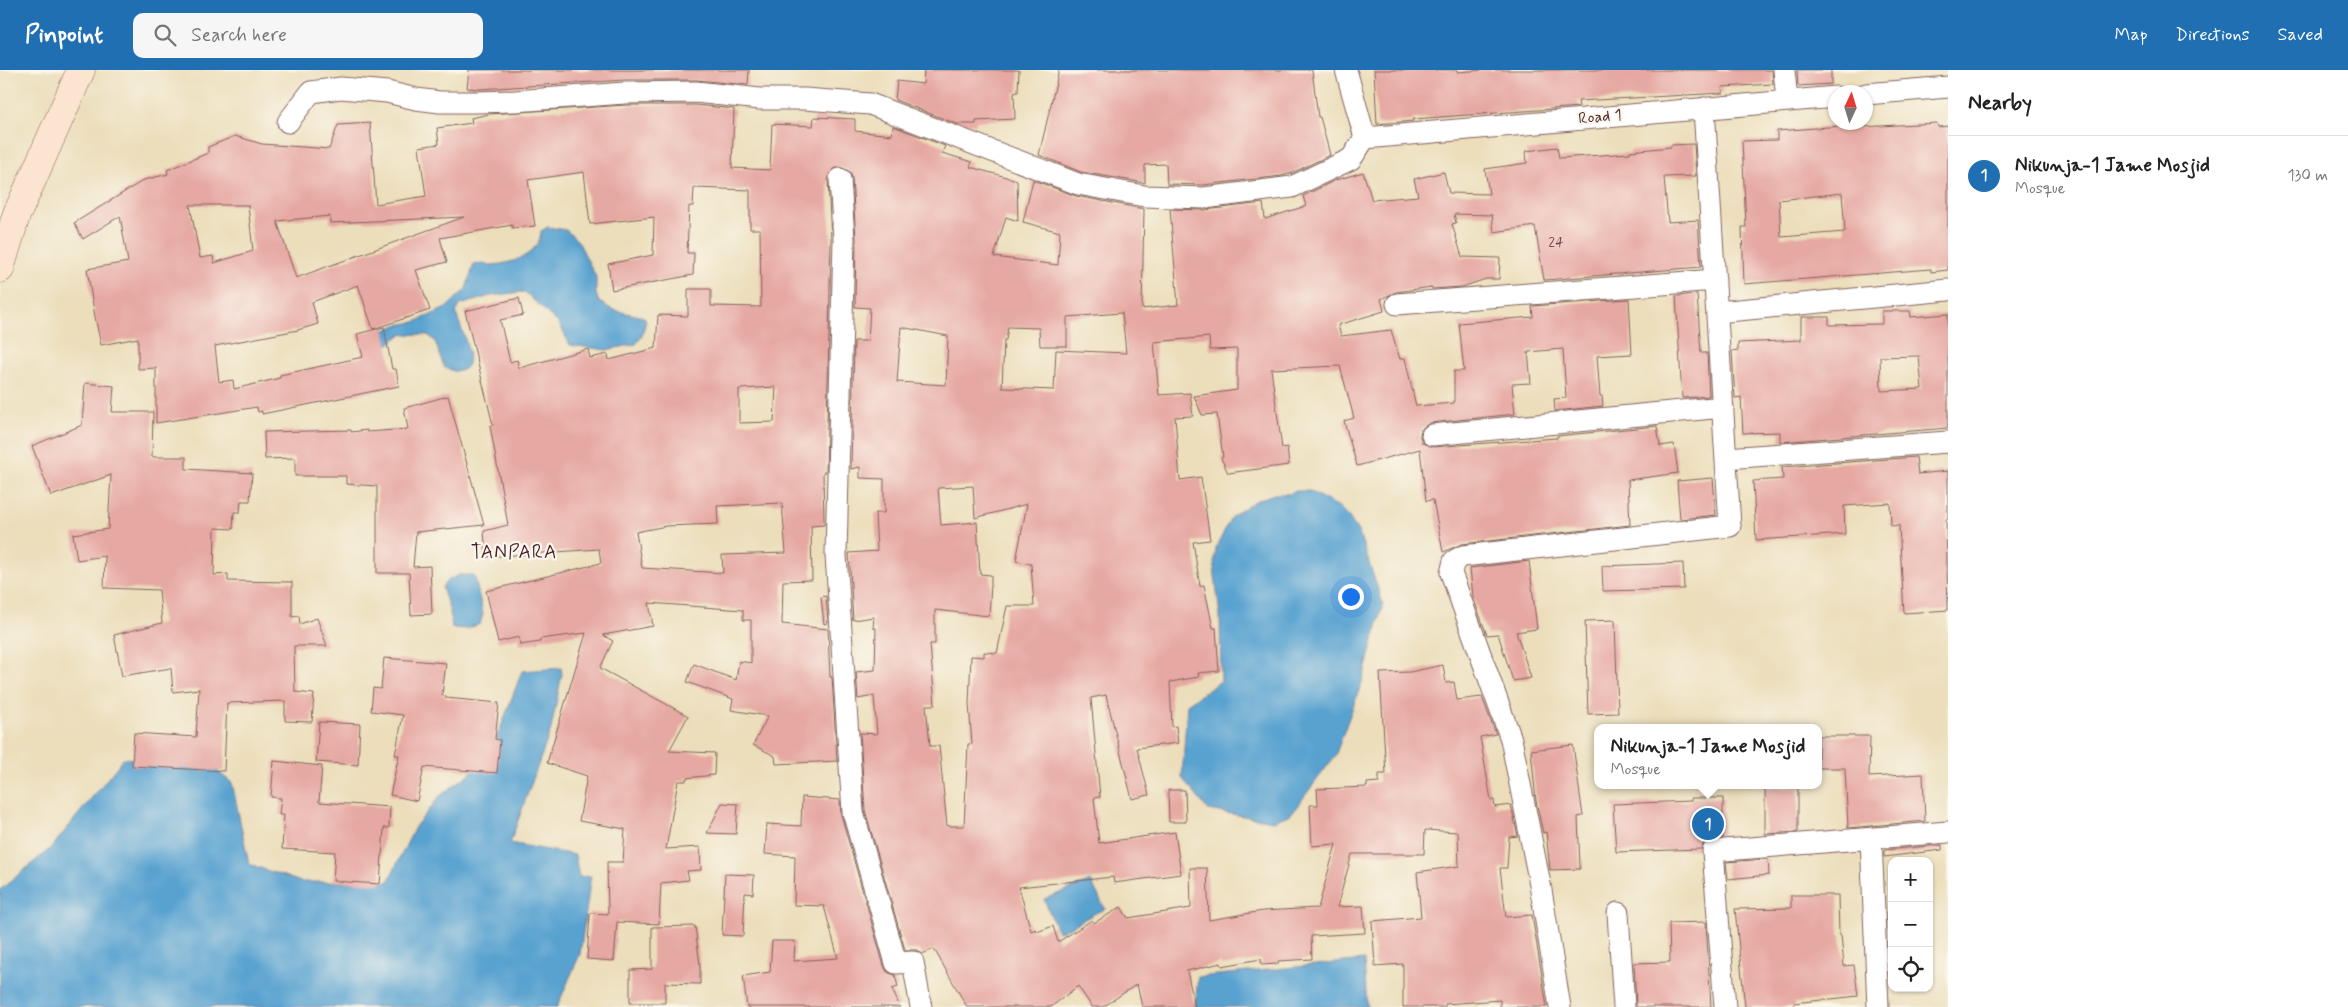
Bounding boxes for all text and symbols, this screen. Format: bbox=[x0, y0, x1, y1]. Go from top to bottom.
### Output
search box bbox=[133, 13, 483, 58]
text: Pinpoint bbox=[25, 20, 103, 51]
icon: search bbox=[151, 21, 179, 49]
text: Search here bbox=[191, 23, 287, 48]
text: Map bbox=[2115, 23, 2148, 47]
text: Directions bbox=[2176, 23, 2250, 47]
text: Saved bbox=[2278, 23, 2323, 47]
north arrow bbox=[1828, 85, 1873, 130]
text: Nearby bbox=[1968, 89, 2032, 117]
street label: Road 1 bbox=[1577, 105, 1623, 129]
text: Nikunja-1 Jame Mosjid bbox=[2015, 153, 2210, 178]
text: 1 bbox=[1980, 165, 1988, 186]
text: 130 m bbox=[2287, 165, 2328, 186]
text: Mosque bbox=[2015, 178, 2065, 199]
house number: 24 bbox=[1548, 233, 1564, 251]
district label: TANPARA bbox=[471, 540, 557, 565]
your location bbox=[1338, 584, 1364, 610]
popup bbox=[1594, 724, 1822, 789]
text: Nikunja-1 Jame Mosjid bbox=[1611, 734, 1805, 759]
text: Mosque bbox=[1611, 759, 1661, 780]
pin: 1 bbox=[1692, 805, 1724, 843]
map controls bbox=[1888, 857, 1933, 992]
button: + bbox=[1888, 857, 1933, 902]
button: − bbox=[1888, 902, 1933, 947]
button: locate bbox=[1888, 947, 1933, 992]

